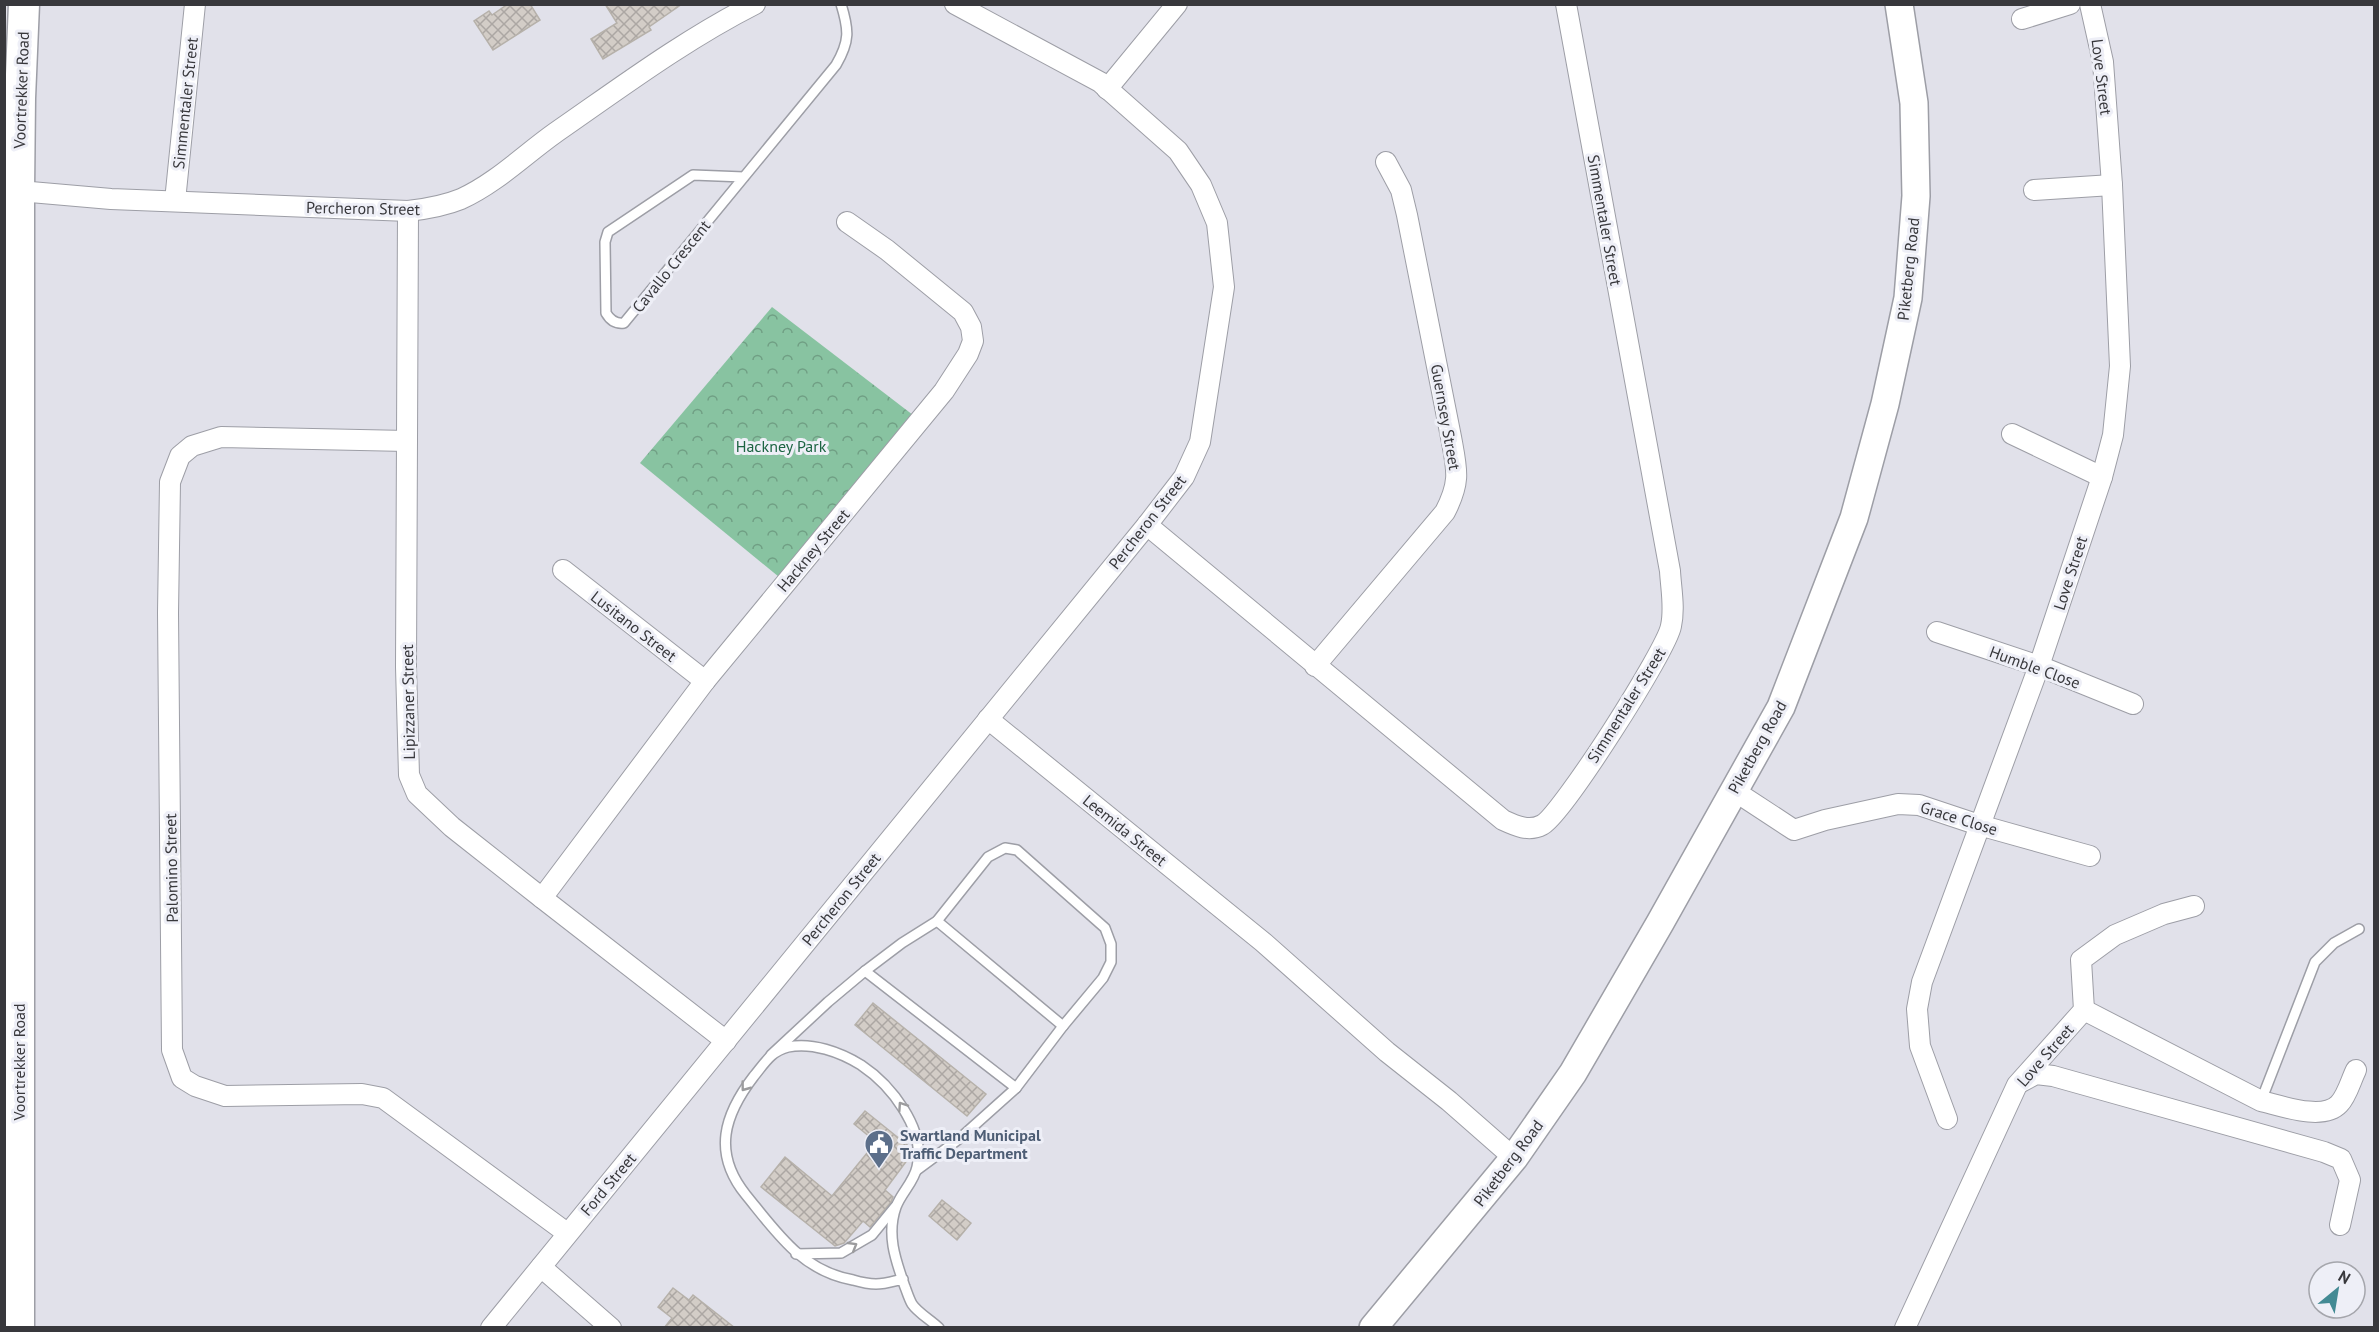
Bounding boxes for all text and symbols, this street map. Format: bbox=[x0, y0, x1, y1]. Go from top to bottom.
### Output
street label: Voortrekker Road bbox=[9, 31, 33, 150]
street label: Simmentaler Street bbox=[168, 36, 202, 170]
street label: Love Street bbox=[2087, 38, 2117, 117]
street label: Simmentaler Street bbox=[1584, 153, 1626, 287]
street label: Percheron Street bbox=[306, 197, 421, 219]
street label: Cavallo Crescent bbox=[628, 215, 715, 316]
street label: Piketberg Road bbox=[1893, 217, 1923, 321]
street label: Guernsey Street bbox=[1427, 362, 1465, 472]
park label: Hackney Park bbox=[736, 436, 827, 456]
street label: Percheron Street bbox=[1104, 470, 1190, 573]
street label: Hackney Street bbox=[773, 504, 854, 596]
street label: Love Street bbox=[2049, 533, 2092, 612]
street label: Lusitano Street bbox=[587, 586, 681, 666]
street label: Humble Close bbox=[1987, 641, 2083, 693]
street label: Simmentaler Street bbox=[1582, 643, 1670, 766]
street label: Lipizzaner Street bbox=[397, 644, 419, 760]
street label: Piketberg Road bbox=[1723, 697, 1791, 797]
street label: Leemida Street bbox=[1079, 790, 1172, 870]
street label: Grace Close bbox=[1918, 797, 2000, 839]
street label: Palomino Street bbox=[160, 813, 182, 923]
street label: Percheron Street bbox=[797, 848, 885, 950]
street label: Voortrekker Road bbox=[9, 1003, 29, 1122]
street label: Love Street bbox=[2012, 1019, 2078, 1090]
one-way arrow bbox=[742, 1081, 753, 1092]
one-way arrow bbox=[897, 1102, 909, 1112]
street label: Piketberg Road bbox=[1469, 1116, 1547, 1210]
place label: Swartland Municipal Traffic Department bbox=[900, 1125, 1041, 1163]
public building icon: Swartland Municipal Traffic Department bbox=[863, 1128, 895, 1170]
street label: Ford Street bbox=[576, 1148, 640, 1220]
one-way arrow bbox=[847, 1242, 857, 1254]
north arrow bbox=[2307, 1260, 2367, 1320]
text: N bbox=[2335, 1266, 2354, 1288]

